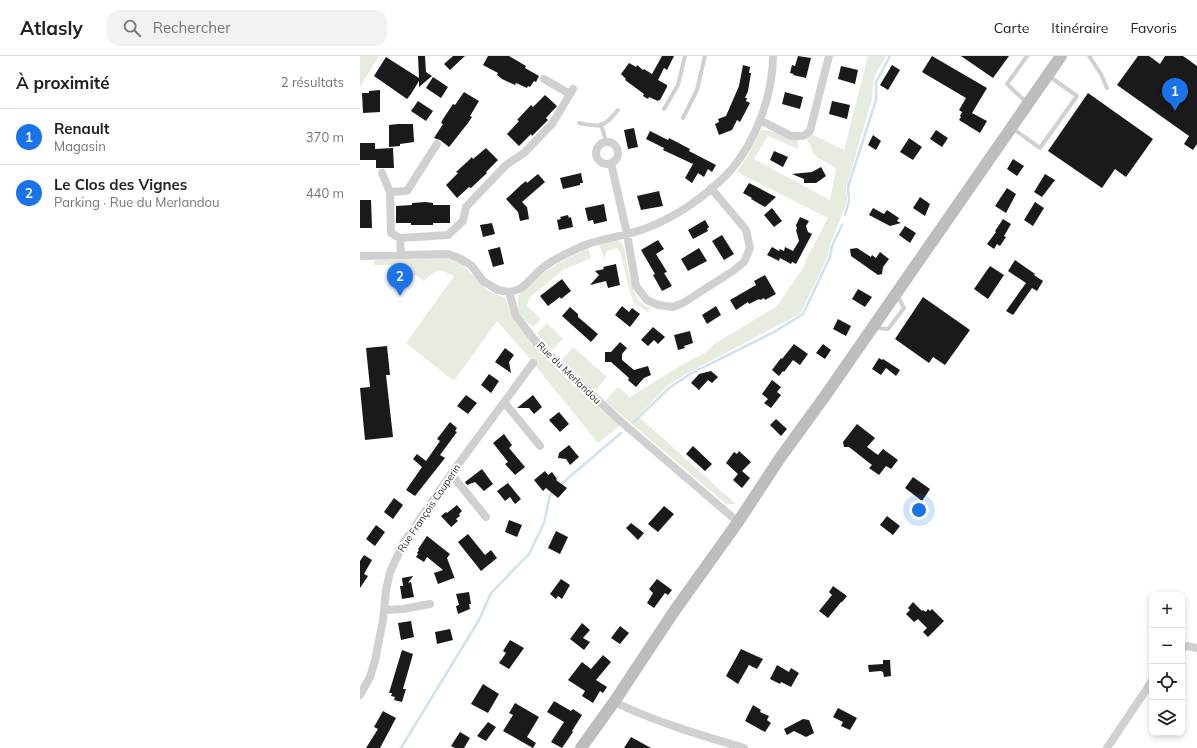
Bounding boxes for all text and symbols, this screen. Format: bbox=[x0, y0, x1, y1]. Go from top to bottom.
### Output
search box bbox=[107, 10, 387, 46]
text: Atlasly bbox=[20, 16, 83, 40]
icon: search bbox=[121, 17, 143, 39]
text: Rechercher bbox=[153, 18, 231, 37]
text: Carte bbox=[994, 19, 1029, 37]
text: Itinéraire bbox=[1051, 19, 1108, 37]
text: Favoris bbox=[1130, 19, 1177, 37]
text: À proximité bbox=[16, 72, 110, 93]
text: 2 résultats bbox=[281, 74, 344, 90]
pin: 1 bbox=[1162, 78, 1188, 111]
text: Renault bbox=[54, 119, 109, 138]
text: 1 bbox=[25, 129, 33, 145]
text: 370 m bbox=[306, 129, 344, 145]
text: Magasin bbox=[54, 138, 106, 154]
text: Le Clos des Vignes bbox=[54, 175, 187, 194]
text: 2 bbox=[25, 185, 33, 201]
text: 440 m bbox=[306, 185, 344, 201]
text: Parking · Rue du Merlandou bbox=[54, 194, 220, 210]
pin: 2 bbox=[387, 263, 413, 296]
street label: Rue du Merlandou bbox=[534, 339, 604, 407]
street label: Rue François Couperin bbox=[395, 461, 463, 555]
your location bbox=[909, 500, 929, 520]
map controls bbox=[1149, 592, 1185, 736]
button: + bbox=[1149, 592, 1185, 628]
button: − bbox=[1149, 628, 1185, 664]
button: locate bbox=[1149, 664, 1185, 700]
button: layers bbox=[1149, 700, 1185, 736]

